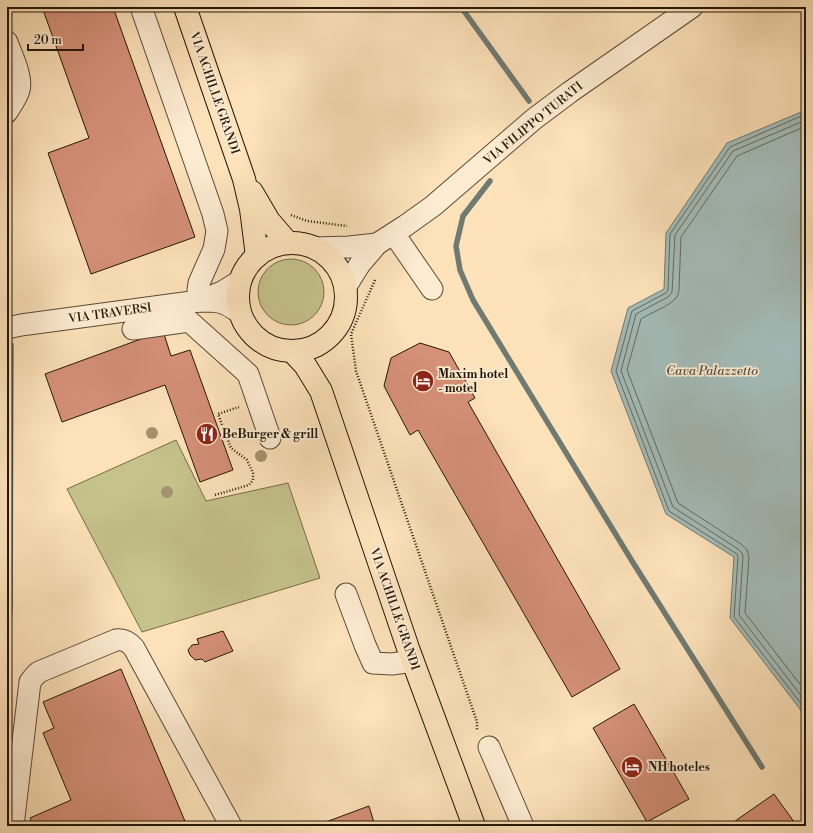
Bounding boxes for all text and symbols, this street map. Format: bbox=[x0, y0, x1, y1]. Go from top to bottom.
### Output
scale bar bbox=[28, 26, 83, 52]
street label: VIA ACHILLE GRANDI bbox=[186, 29, 243, 157]
text: 20 m bbox=[34, 33, 62, 48]
street label: VIA FILIPPO TURATI bbox=[480, 78, 586, 169]
street label: VIA TRAVERSI bbox=[67, 300, 153, 327]
water label: Cava Palazzetto bbox=[666, 363, 758, 379]
place label: Maxim hotel - motel bbox=[438, 367, 508, 396]
hotel icon: Maxim hotel - motel bbox=[410, 368, 436, 394]
restaurant icon: BeBurger & grill bbox=[194, 421, 220, 447]
place label: BeBurger & grill bbox=[222, 427, 318, 442]
street label: VIA ACHILLE GRANDI bbox=[366, 545, 423, 673]
hotel icon: NH hoteles bbox=[619, 754, 645, 780]
place label: NH hoteles bbox=[648, 760, 710, 775]

